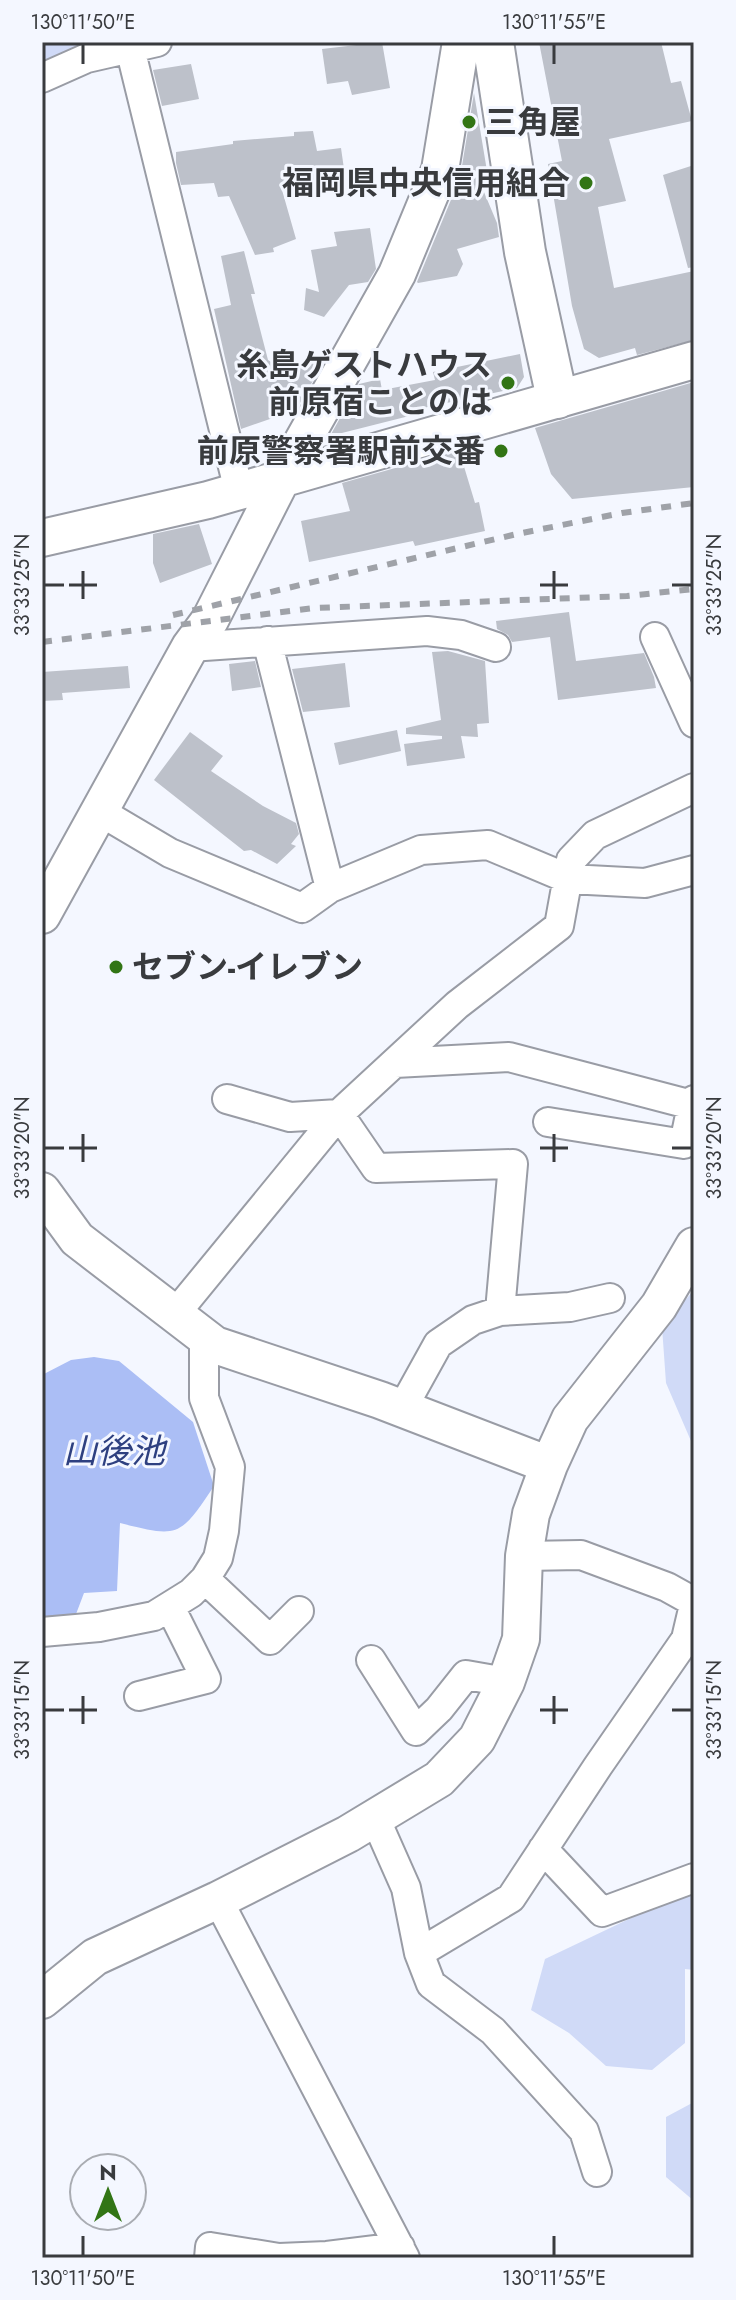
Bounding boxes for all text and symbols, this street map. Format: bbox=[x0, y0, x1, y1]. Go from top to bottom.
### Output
text: 130°11'50"E bbox=[31, 8, 135, 37]
text: 130°11'55"E bbox=[502, 8, 606, 37]
place label: 三角屋 bbox=[485, 99, 581, 145]
marker: 三角屋 bbox=[460, 113, 478, 131]
place label: 福岡県中央信用組合 bbox=[282, 160, 570, 206]
marker: 福岡県中央信用組合 bbox=[577, 174, 595, 192]
place label: 糸島ゲストハウス 前原宿ことのは bbox=[236, 342, 492, 425]
marker: 糸島ゲストハウス 前原宿ことのは bbox=[499, 374, 517, 392]
place label: 前原警察署駅前交番 bbox=[197, 428, 485, 474]
marker: 前原警察署駅前交番 bbox=[492, 442, 510, 460]
text: 33°33'25"N bbox=[8, 534, 37, 636]
text: 33°33'25"N bbox=[700, 534, 729, 636]
place label: セブン-イレブン bbox=[132, 944, 363, 990]
marker: セブン-イレブン bbox=[107, 958, 125, 976]
text: 33°33'20"N bbox=[8, 1096, 37, 1200]
text: 33°33'20"N bbox=[700, 1096, 729, 1200]
water label: 山後池 bbox=[63, 1427, 168, 1476]
text: 33°33'15"N bbox=[8, 1660, 37, 1760]
text: 33°33'15"N bbox=[700, 1660, 729, 1760]
north arrow bbox=[68, 2152, 148, 2232]
text: N bbox=[99, 2156, 117, 2188]
text: 130°11'50"E bbox=[31, 2264, 135, 2293]
text: 130°11'55"E bbox=[502, 2264, 606, 2293]

